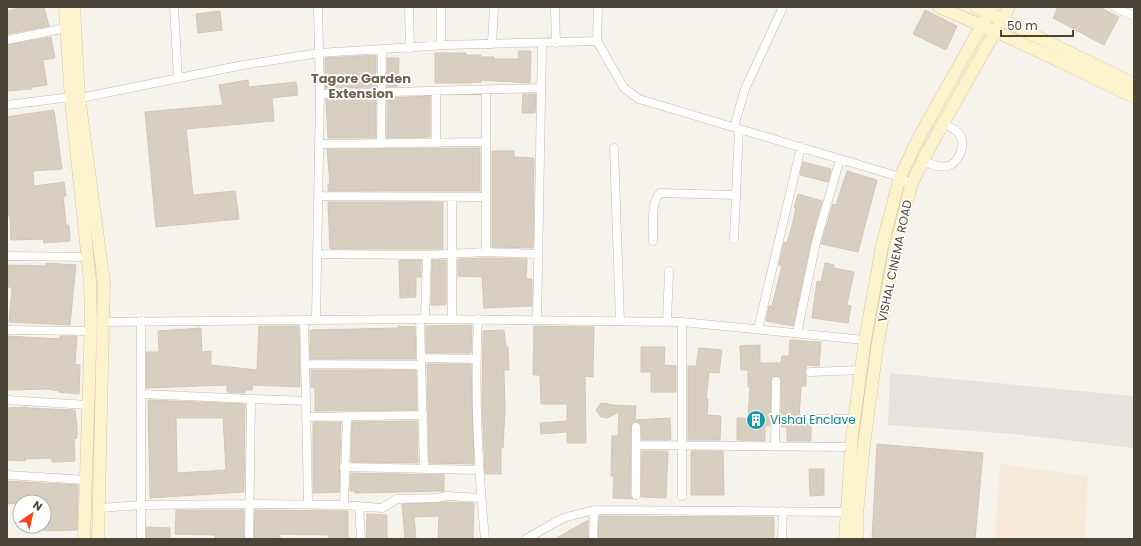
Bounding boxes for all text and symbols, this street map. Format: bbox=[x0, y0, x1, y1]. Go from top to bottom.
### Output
scale bar bbox=[1001, 12, 1073, 38]
text: 50 m bbox=[1007, 17, 1038, 34]
district label: Tagore Garden Extension bbox=[311, 69, 411, 103]
street label: VISHAL CINEMA ROAD bbox=[873, 198, 916, 324]
building icon: Vishai Enclave bbox=[745, 409, 767, 431]
place label: Vishai Enclave bbox=[770, 411, 856, 428]
north arrow bbox=[12, 494, 52, 534]
text: N bbox=[30, 497, 45, 515]

